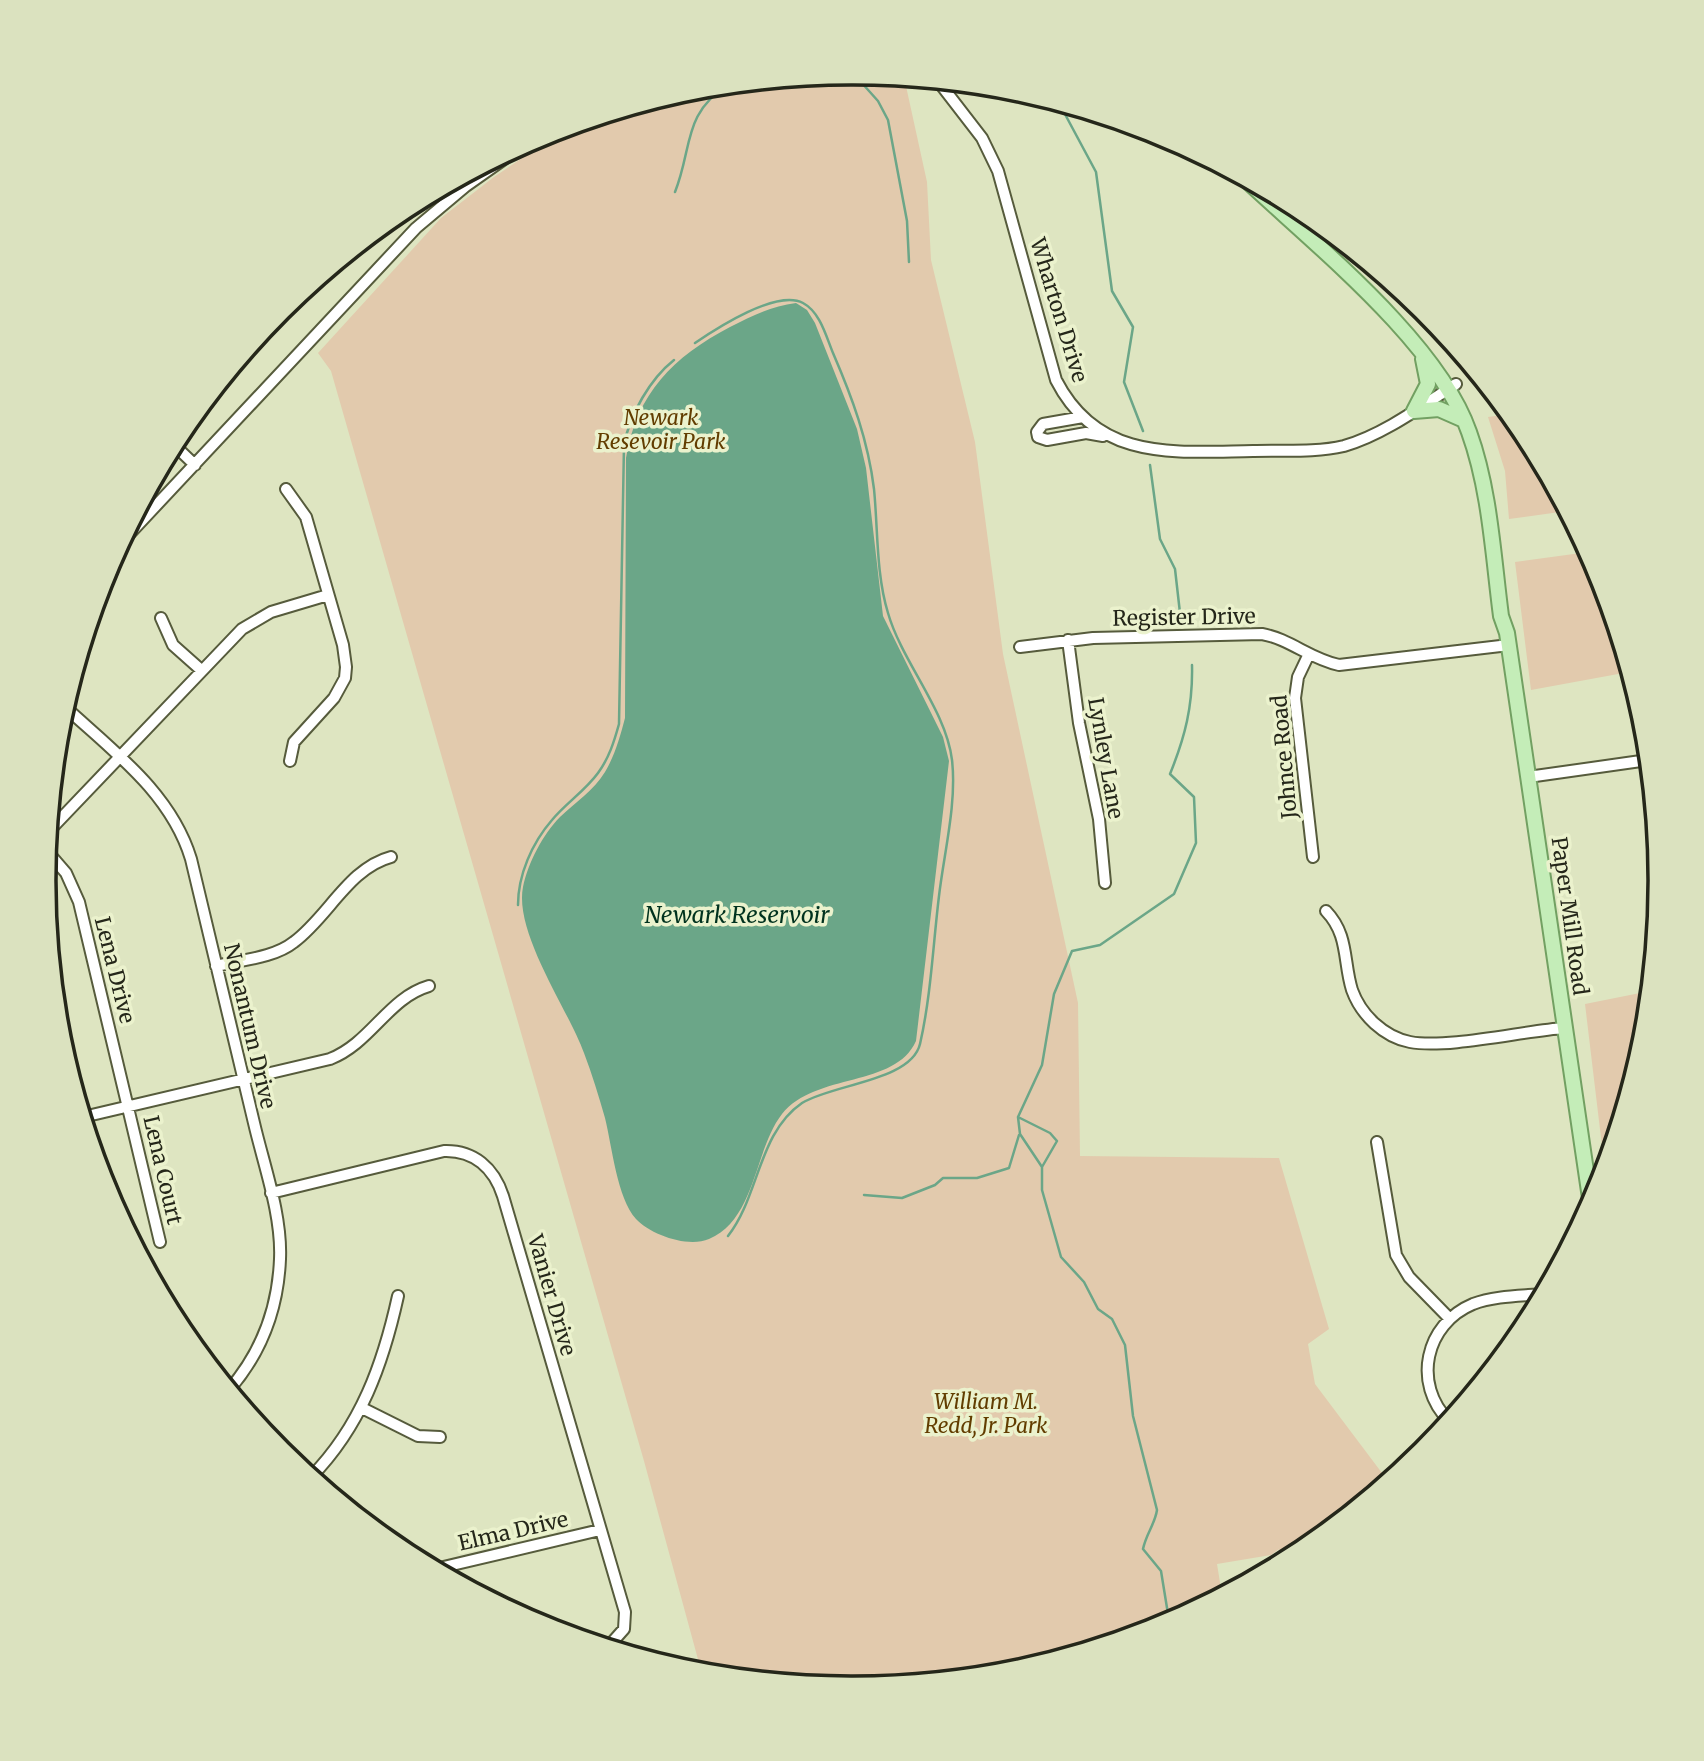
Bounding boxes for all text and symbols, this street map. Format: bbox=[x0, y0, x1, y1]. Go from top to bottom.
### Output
street label: Wharton Drive bbox=[1024, 234, 1094, 385]
park label: Newark Resevoir Park bbox=[596, 404, 726, 455]
street label: Register Drive bbox=[1112, 602, 1256, 632]
street label: Johnce Road bbox=[1265, 694, 1303, 821]
street label: Lynley Lane bbox=[1082, 695, 1130, 821]
street label: Paper Mill Road bbox=[1546, 835, 1595, 997]
water label: Newark Reservoir bbox=[644, 900, 830, 929]
street label: Lena Drive bbox=[89, 914, 141, 1026]
street label: Nonantum Drive bbox=[218, 941, 282, 1111]
street label: Lena Court bbox=[137, 1113, 189, 1227]
street label: Vanier Drive bbox=[522, 1230, 582, 1359]
park label: William M. Redd, Jr. Park bbox=[924, 1388, 1048, 1439]
street label: Elma Drive bbox=[456, 1505, 570, 1557]

